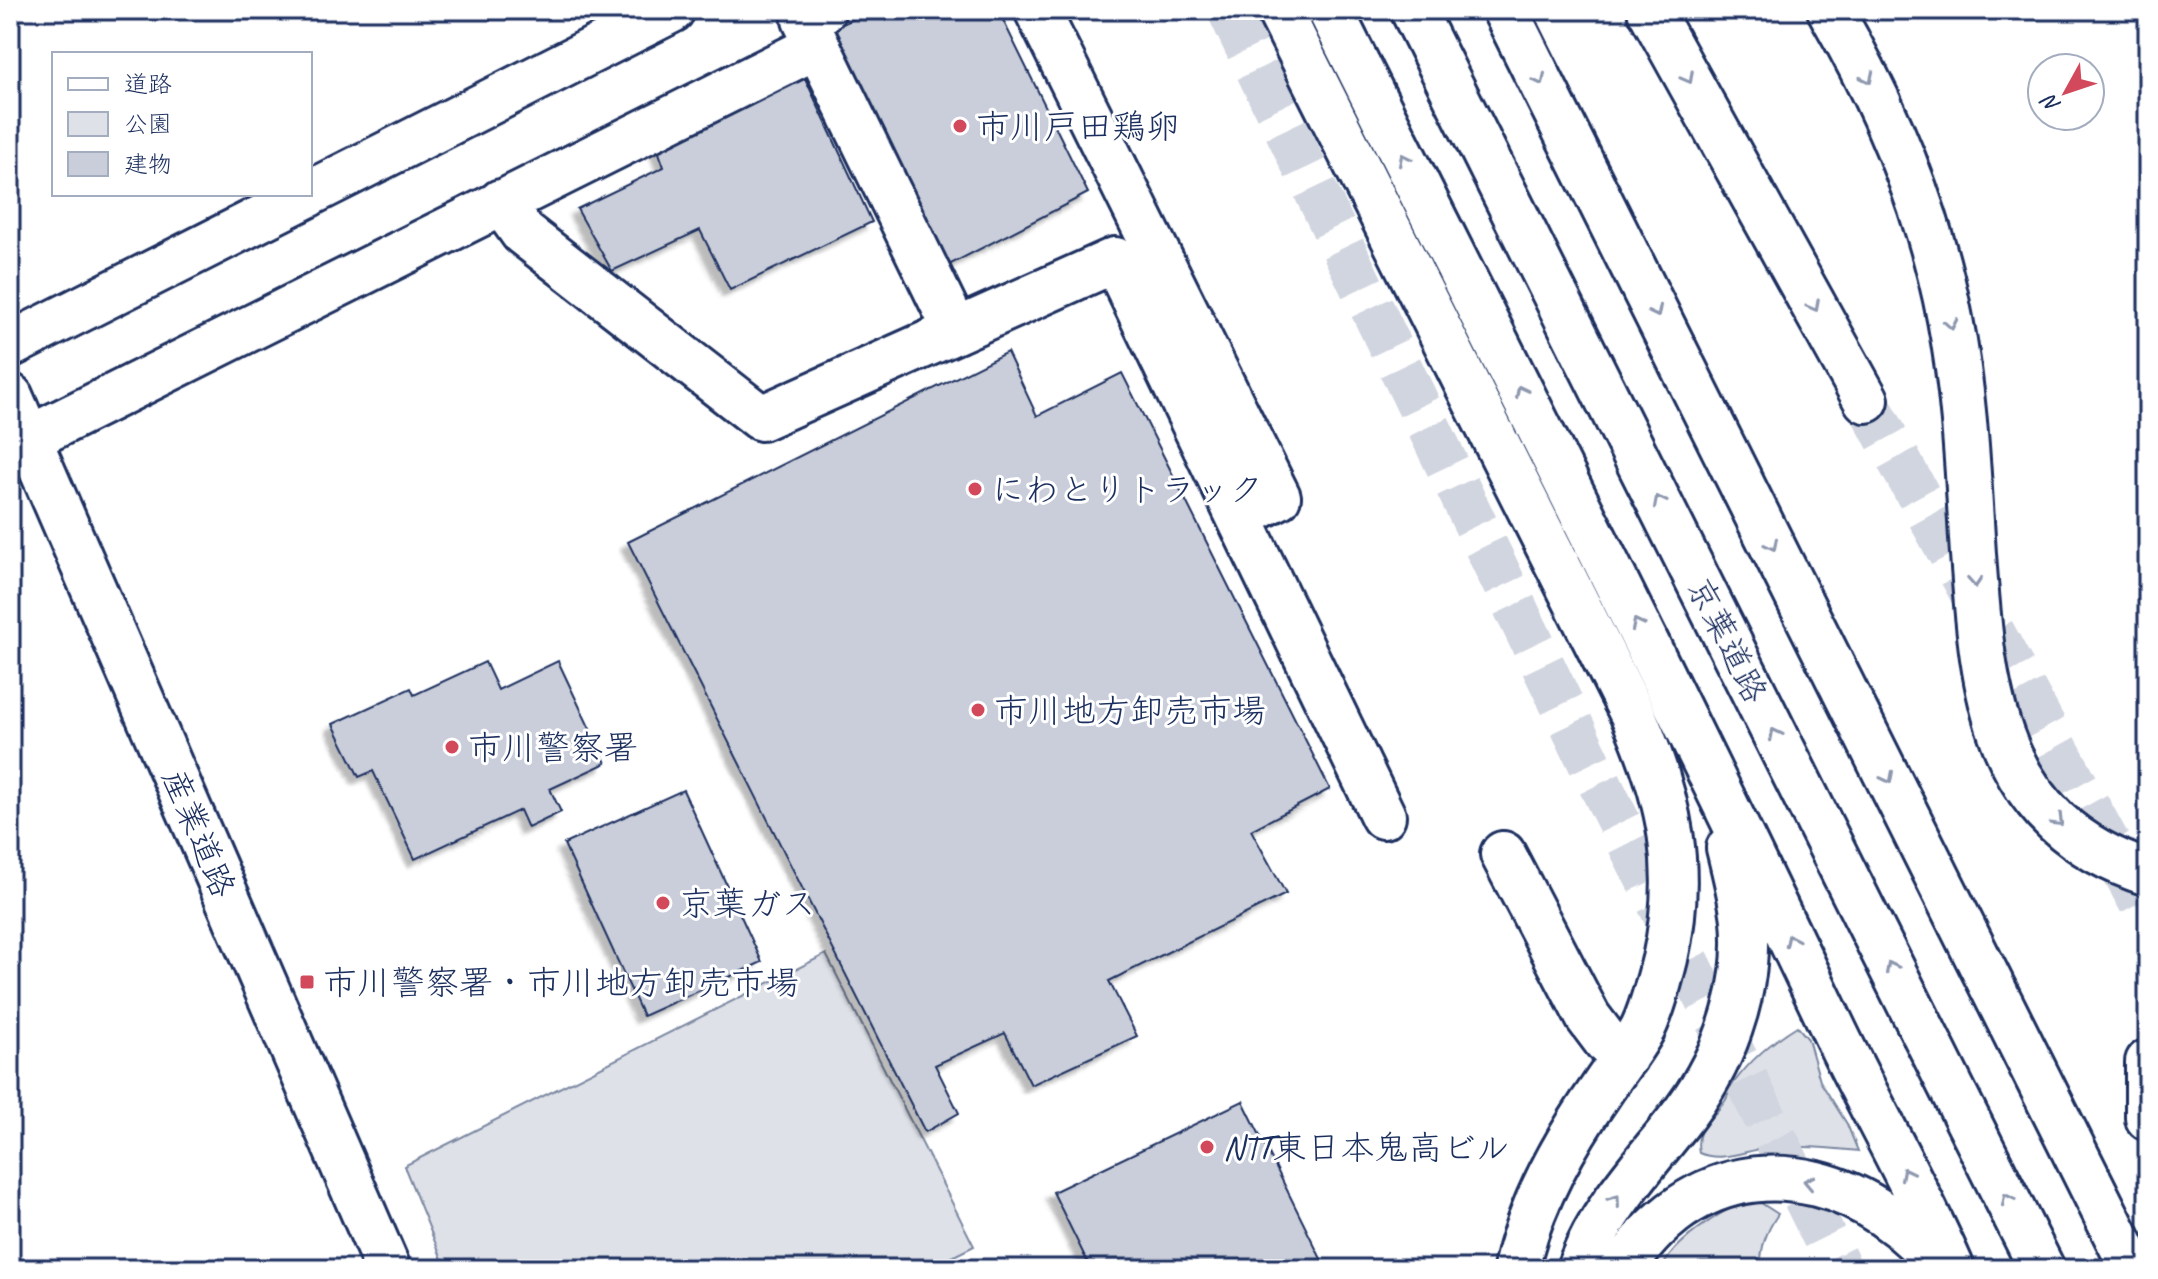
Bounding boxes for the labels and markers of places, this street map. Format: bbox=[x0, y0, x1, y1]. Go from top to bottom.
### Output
place label: 市川戸田鶏卵 bbox=[976, 105, 1180, 148]
marker: 市川戸田鶏卵 bbox=[951, 117, 969, 135]
place label: にわとりトラック bbox=[991, 468, 1263, 511]
marker: にわとりトラック bbox=[966, 480, 984, 498]
place label: 市川地方卸売市場 bbox=[994, 689, 1266, 732]
marker: 市川地方卸売市場 bbox=[969, 701, 987, 719]
place label: 市川警察署 bbox=[468, 726, 638, 769]
marker: 市川警察署 bbox=[443, 738, 461, 756]
place label: 京葉ガス bbox=[679, 882, 816, 925]
marker: 京葉ガス bbox=[654, 894, 672, 912]
place label: 市川警察署・市川地方卸売市場 bbox=[323, 961, 799, 1004]
marker: 市川警察署・市川地方卸売市場 bbox=[298, 973, 316, 991]
place label: NTT東日本鬼高ビル bbox=[1223, 1126, 1510, 1169]
marker: NTT東日本鬼高ビル bbox=[1198, 1138, 1216, 1156]

